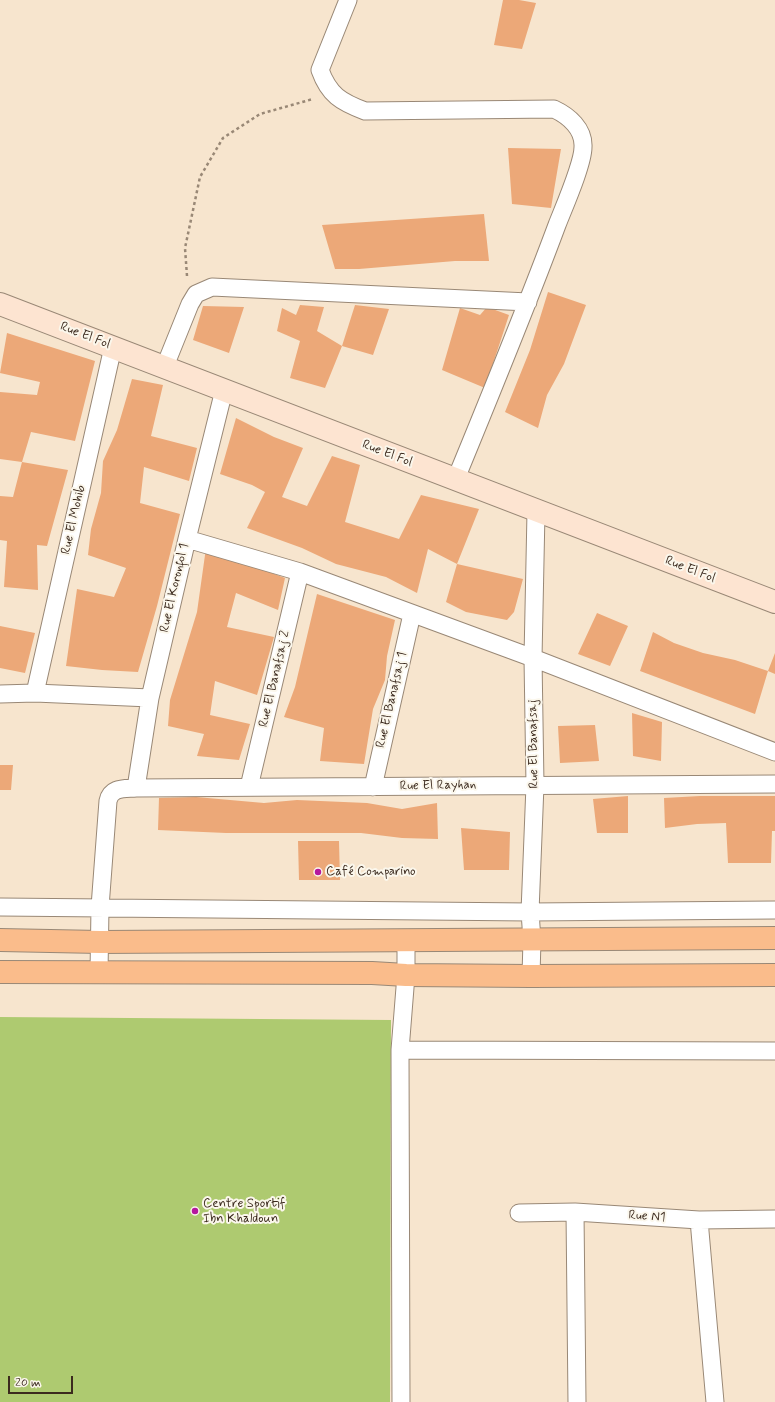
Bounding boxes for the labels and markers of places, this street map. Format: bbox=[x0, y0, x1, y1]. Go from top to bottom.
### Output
place label: Café Comparino bbox=[326, 864, 416, 880]
marker: Café Comparino bbox=[313, 867, 323, 877]
place label: Centre Sportif Ibn Khaldoun bbox=[203, 1196, 285, 1227]
marker: Centre Sportif Ibn Khaldoun bbox=[190, 1206, 200, 1216]

